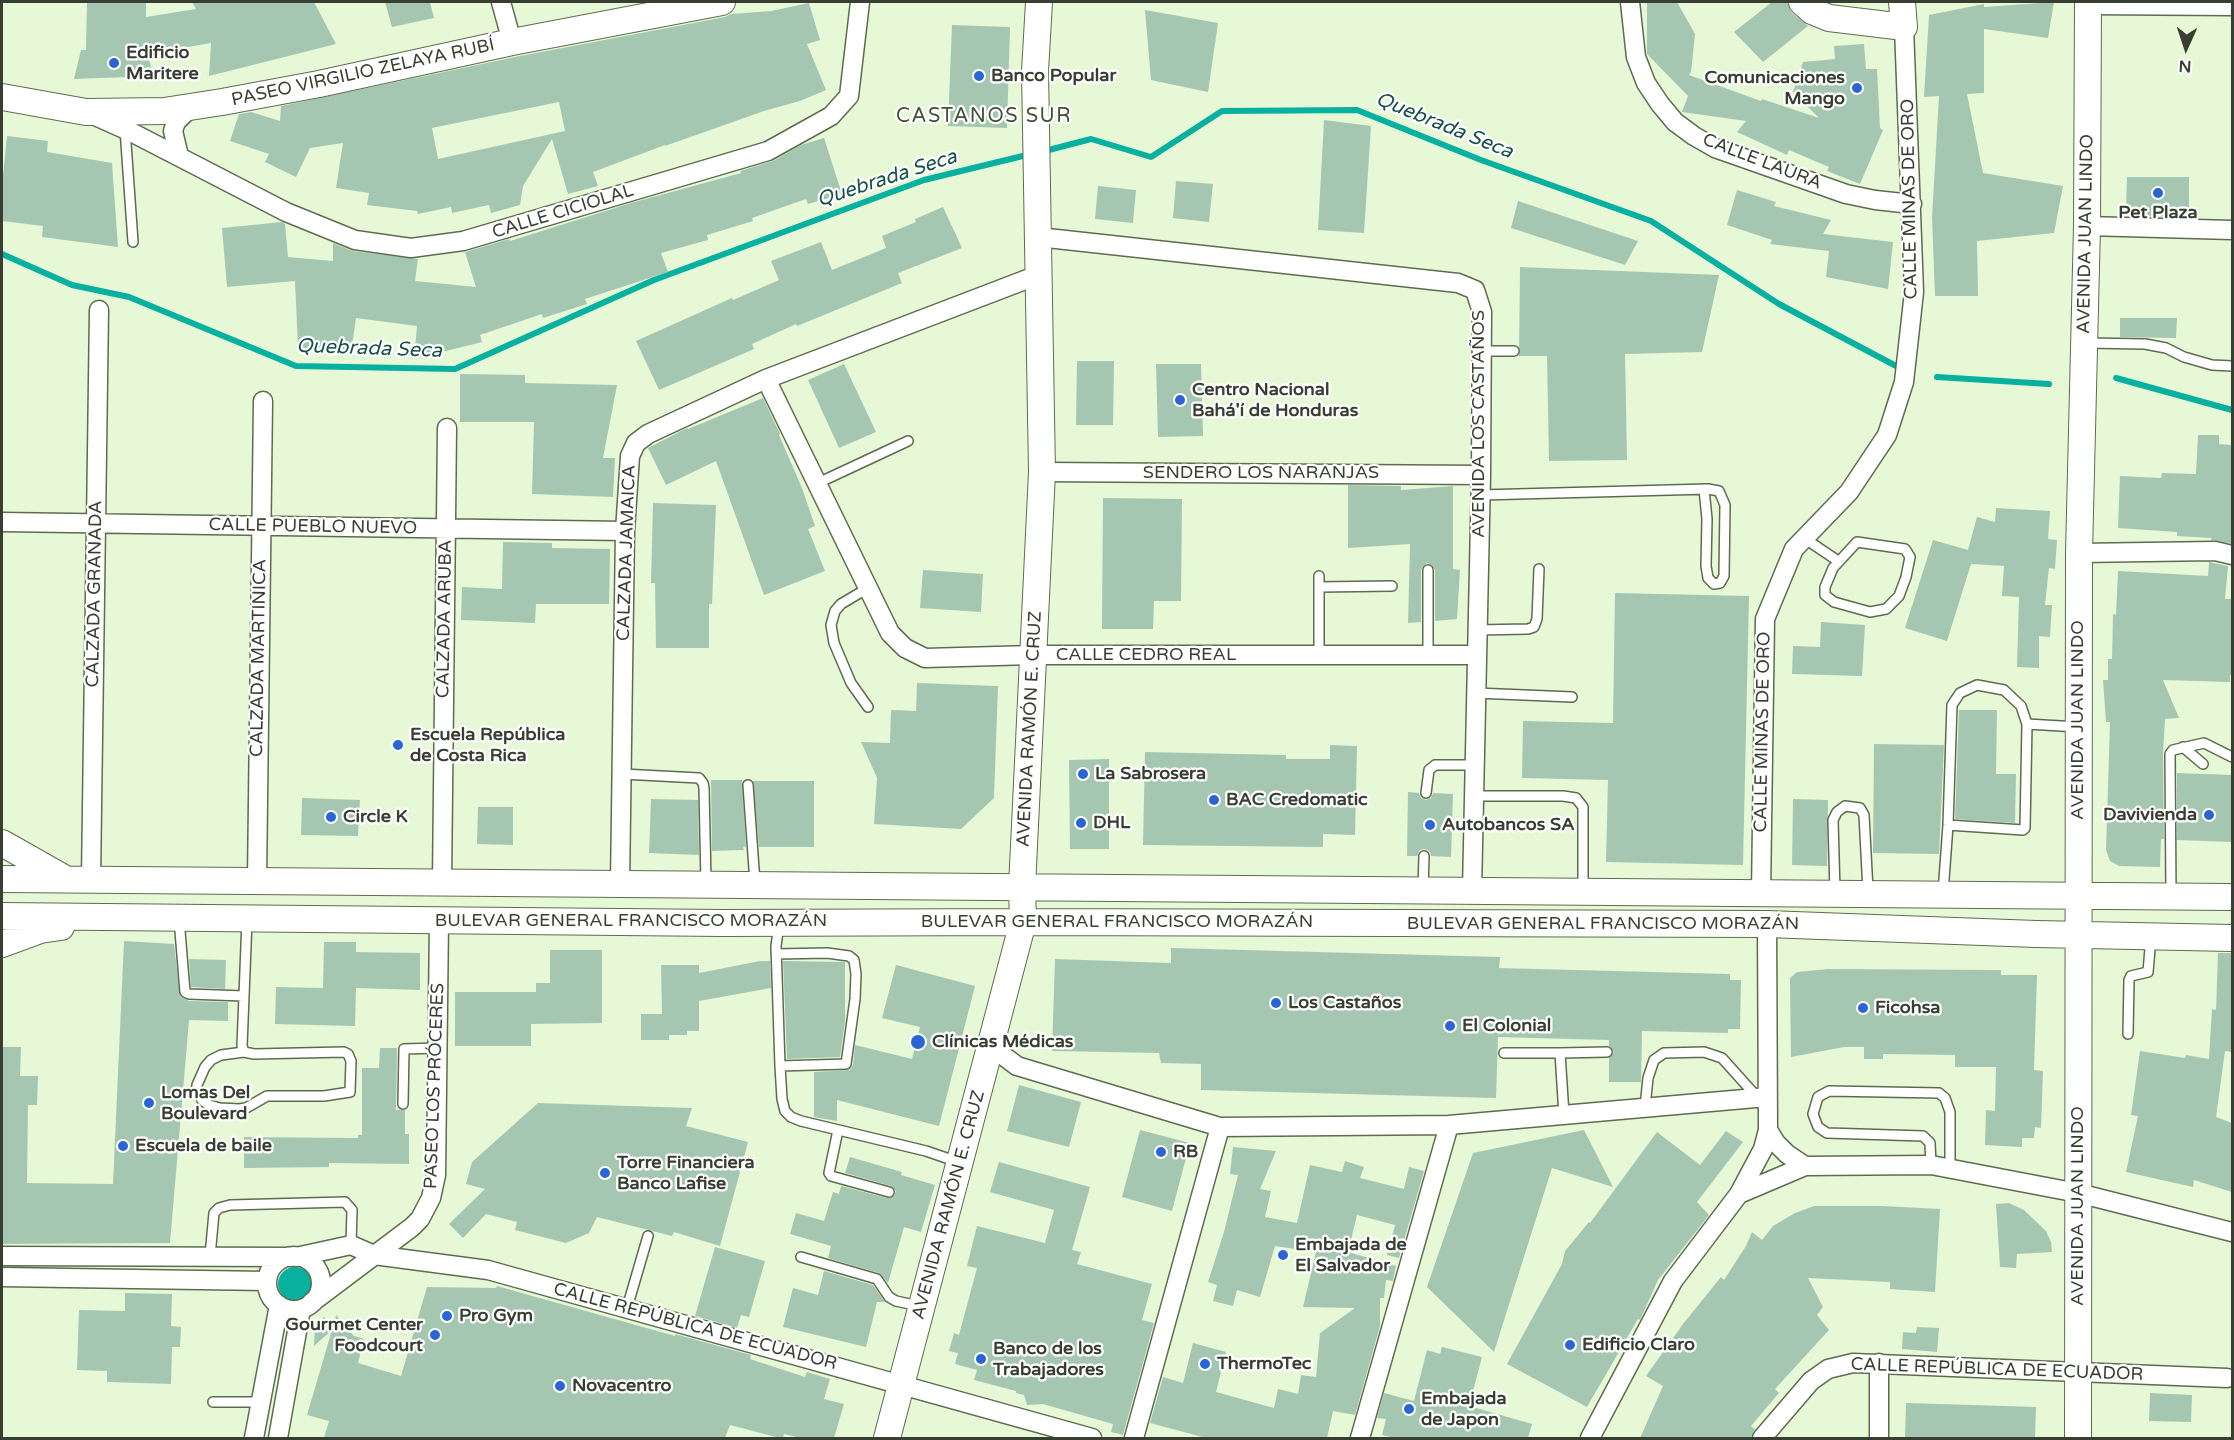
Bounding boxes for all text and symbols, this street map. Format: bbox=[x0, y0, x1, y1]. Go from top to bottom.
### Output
north arrow bbox=[2156, 18, 2216, 78]
street label: PASEO VIRGILIO ZELAYA RUBÍ bbox=[229, 35, 497, 111]
place label: Edificio Maritere bbox=[126, 42, 199, 84]
marker: Edificio Maritere bbox=[107, 56, 121, 70]
text: N bbox=[2178, 56, 2192, 76]
place label: Banco Popular bbox=[991, 65, 1116, 87]
place label: Comunicaciones Mango bbox=[1704, 67, 1845, 110]
marker: Banco Popular bbox=[972, 69, 986, 83]
marker: Comunicaciones Mango bbox=[1850, 81, 1864, 95]
water label: Quebrada Seca bbox=[1372, 88, 1516, 164]
street label: CALLE MINAS DE ORO bbox=[1897, 98, 1923, 300]
district label: CASTANOS SUR bbox=[896, 105, 1072, 129]
street label: CALLE LAURA bbox=[1699, 129, 1825, 195]
street label: AVENIDA JUAN LINDO bbox=[2073, 134, 2099, 334]
water label: Quebrada Seca bbox=[814, 145, 960, 213]
street label: CALLE CICIOLAL bbox=[490, 180, 636, 244]
marker: Pet Plaza bbox=[2151, 186, 2165, 200]
place label: Pet Plaza bbox=[2118, 202, 2198, 224]
street label: AVENIDA LOS CASTAÑOS bbox=[1468, 310, 1490, 538]
water label: Quebrada Seca bbox=[296, 334, 442, 364]
place label: Centro Nacional Bahá'í de Honduras bbox=[1192, 379, 1358, 422]
marker: Centro Nacional Bahá'í de Honduras bbox=[1173, 393, 1187, 407]
street label: SENDERO LOS NARANJAS bbox=[1143, 462, 1379, 484]
street label: CALZADA JAMAICA bbox=[613, 465, 641, 641]
street label: CALZADA GRANADA bbox=[83, 500, 107, 688]
street label: CALLE PUEBLO NUEVO bbox=[208, 514, 418, 540]
street label: CALZADA ARUBA bbox=[433, 540, 457, 698]
street label: CALZADA MARTINICA bbox=[246, 559, 272, 757]
street label: AVENIDA RAMÓN E. CRUZ bbox=[1013, 610, 1047, 848]
street label: AVENIDA JUAN LINDO bbox=[2067, 620, 2089, 820]
street label: CALLE MINAS DE ORO bbox=[1750, 631, 1776, 833]
street label: CALLE CEDRO REAL bbox=[1056, 644, 1236, 666]
place label: Escuela República de Costa Rica bbox=[410, 724, 565, 766]
marker: Escuela República de Costa Rica bbox=[391, 738, 405, 752]
place label: La Sabrosera bbox=[1095, 763, 1206, 785]
marker: La Sabrosera bbox=[1076, 767, 1090, 781]
place label: BAC Credomatic bbox=[1226, 789, 1368, 811]
marker: BAC Credomatic bbox=[1207, 793, 1221, 807]
place label: Davivienda bbox=[2103, 804, 2197, 826]
place label: Circle K bbox=[343, 806, 408, 828]
marker: Davivienda bbox=[2202, 808, 2216, 822]
marker: Circle K bbox=[324, 810, 338, 824]
place label: DHL bbox=[1093, 812, 1130, 834]
place label: Autobancos SA bbox=[1442, 814, 1575, 836]
marker: DHL bbox=[1074, 816, 1088, 830]
marker: Autobancos SA bbox=[1423, 818, 1437, 832]
street label: BULEVAR GENERAL FRANCISCO MORAZÁN bbox=[435, 910, 827, 932]
street label: BULEVAR GENERAL FRANCISCO MORAZÁN bbox=[921, 911, 1313, 933]
street label: BULEVAR GENERAL FRANCISCO MORAZÁN bbox=[1407, 913, 1799, 935]
street label: PASEO LOS PRÓCERES bbox=[421, 983, 449, 1189]
place label: Los Castaños bbox=[1288, 992, 1401, 1014]
marker: Los Castaños bbox=[1269, 996, 1283, 1010]
place label: Ficohsa bbox=[1875, 997, 1940, 1019]
marker: Ficohsa bbox=[1856, 1001, 1870, 1015]
place label: El Colonial bbox=[1462, 1015, 1551, 1037]
marker: El Colonial bbox=[1443, 1019, 1457, 1033]
place label: Clínicas Médicas bbox=[932, 1031, 1073, 1053]
marker: Clínicas Médicas bbox=[909, 1033, 927, 1051]
place label: Lomas Del Boulevard bbox=[161, 1082, 250, 1124]
street label: AVENIDA RAMÓN E. CRUZ bbox=[908, 1088, 990, 1322]
marker: Lomas Del Boulevard bbox=[142, 1096, 156, 1110]
street label: AVENIDA JUAN LINDO bbox=[2067, 1106, 2089, 1306]
place label: Escuela de baile bbox=[135, 1135, 272, 1157]
marker: Escuela de baile bbox=[116, 1139, 130, 1153]
place label: RB bbox=[1173, 1141, 1198, 1163]
marker: RB bbox=[1154, 1145, 1168, 1159]
place label: Torre Financiera Banco Lafise bbox=[617, 1152, 755, 1194]
marker: Torre Financiera Banco Lafise bbox=[598, 1166, 612, 1180]
place label: Embajada de El Salvador bbox=[1295, 1234, 1407, 1276]
marker: Embajada de El Salvador bbox=[1276, 1248, 1290, 1262]
street label: CALLE REPÚBLICA DE ECUADOR bbox=[551, 1279, 839, 1375]
place label: Pro Gym bbox=[459, 1305, 533, 1327]
marker: Pro Gym bbox=[440, 1309, 454, 1323]
place label: Gourmet Center Foodcourt bbox=[285, 1314, 423, 1356]
marker: Gourmet Center Foodcourt bbox=[428, 1328, 442, 1342]
place label: Edificio Claro bbox=[1582, 1334, 1695, 1356]
place label: Banco de los Trabajadores bbox=[993, 1338, 1104, 1380]
marker: Edificio Claro bbox=[1563, 1338, 1577, 1352]
marker: Banco de los Trabajadores bbox=[974, 1352, 988, 1366]
place label: ThermoTec bbox=[1217, 1353, 1311, 1375]
street label: CALLE REPÚBLICA DE ECUADOR bbox=[1850, 1354, 2144, 1386]
marker: ThermoTec bbox=[1198, 1357, 1212, 1371]
place label: Novacentro bbox=[572, 1375, 671, 1397]
marker: Novacentro bbox=[553, 1379, 567, 1393]
place label: Embajada de Japon bbox=[1421, 1388, 1507, 1430]
marker: Embajada de Japon bbox=[1402, 1402, 1416, 1416]

